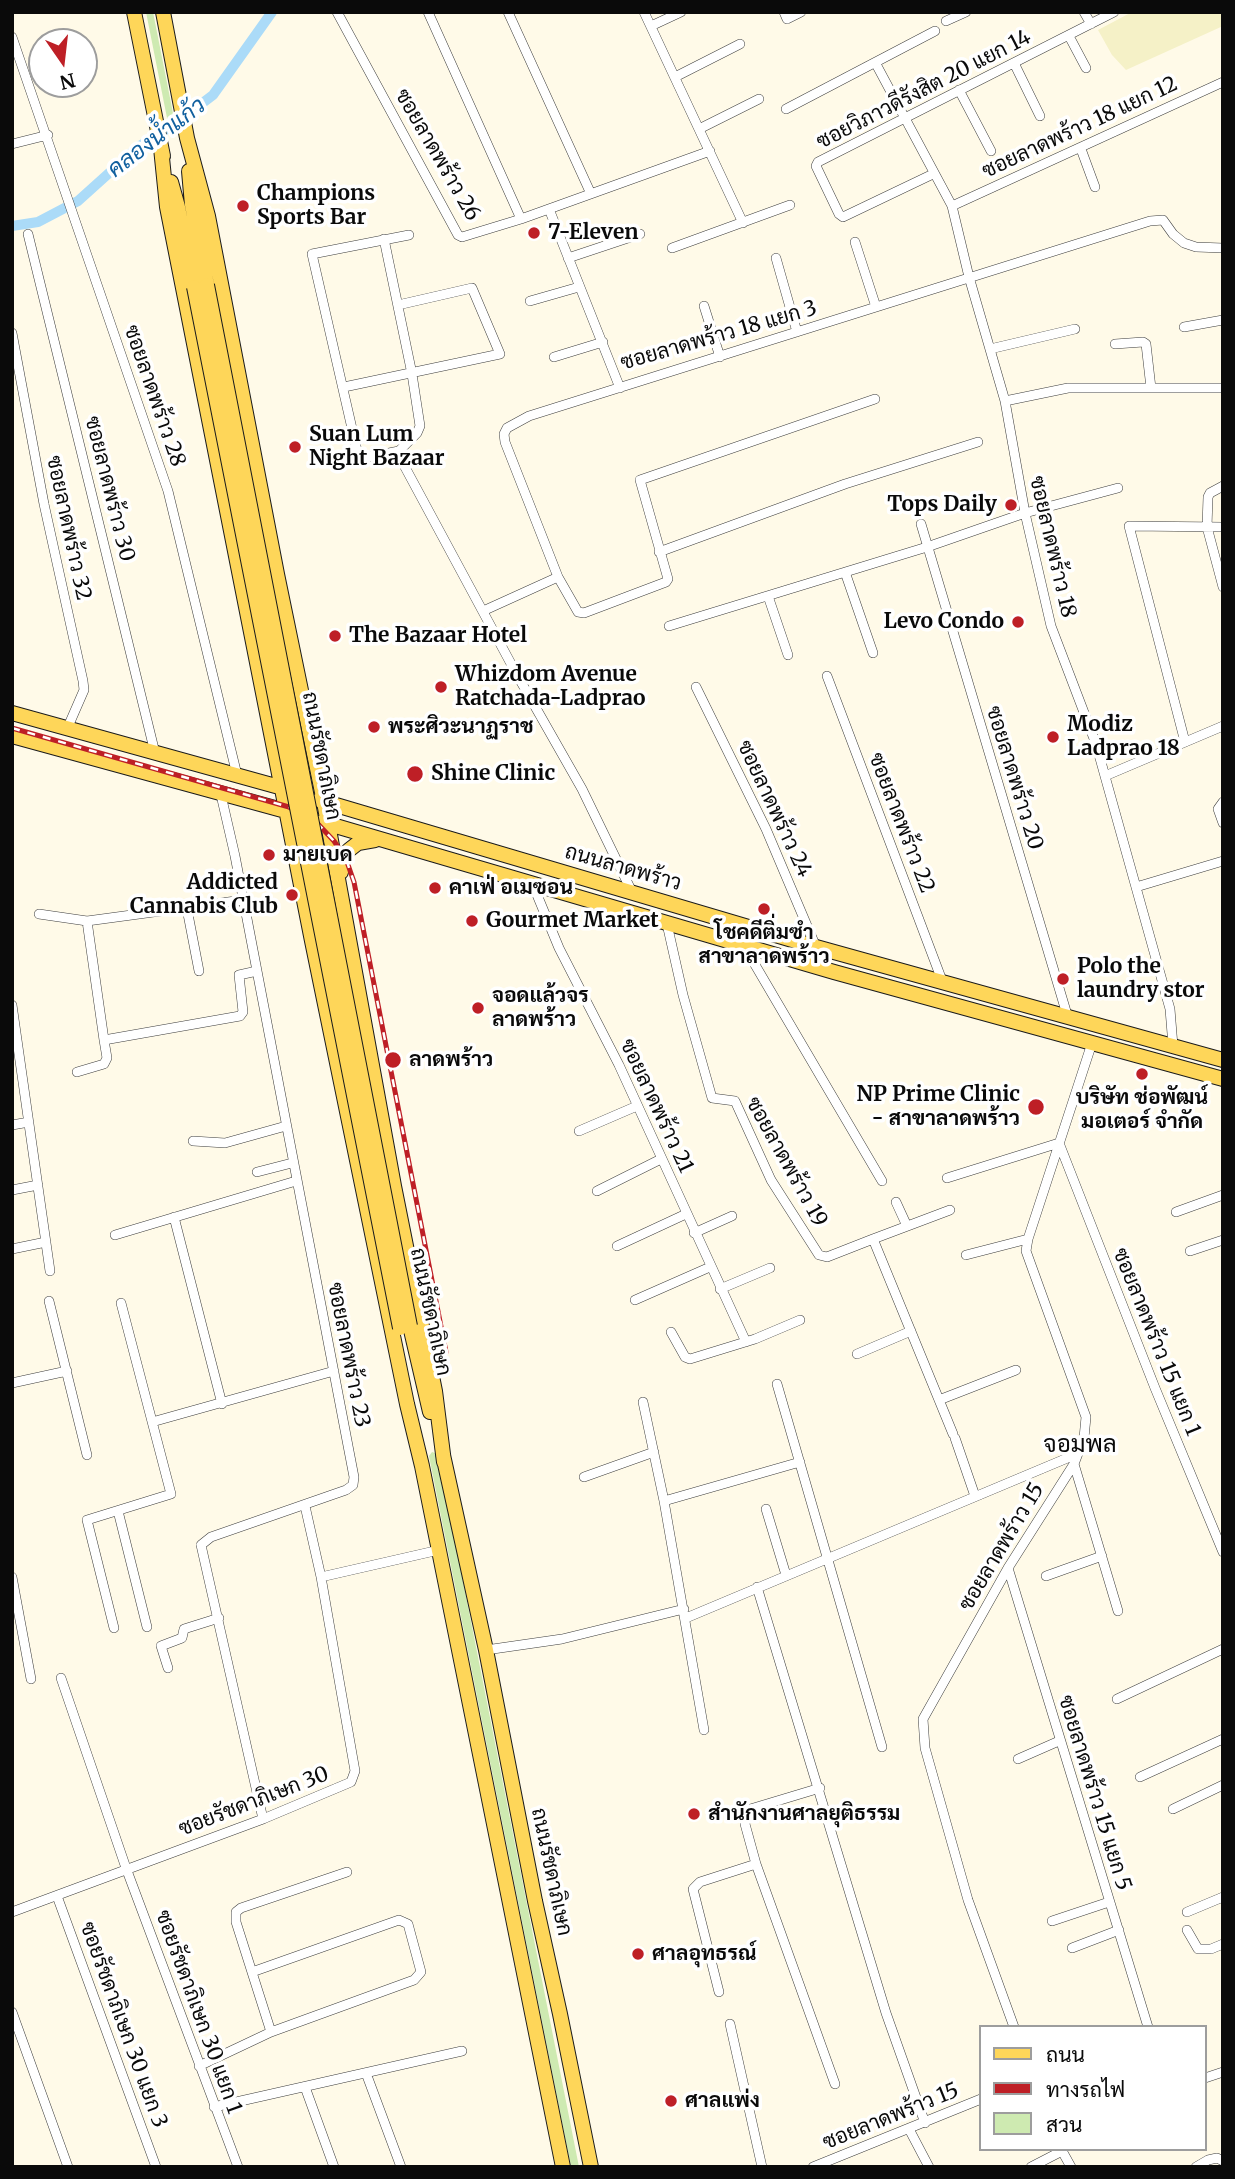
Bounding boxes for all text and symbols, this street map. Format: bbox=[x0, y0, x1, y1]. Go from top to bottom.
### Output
street label: ซอยวิภาวดีรังสิต 20 แยก 14 bbox=[813, 25, 1035, 155]
north arrow bbox=[28, 28, 98, 98]
text: N bbox=[57, 68, 78, 95]
street label: ซอยลาดพร้าว 18 แยก 12 bbox=[978, 72, 1182, 184]
street label: ซอยลาดพร้าว 26 bbox=[389, 85, 485, 225]
water label: คลองน้ำแก้ว bbox=[103, 92, 211, 184]
place label: Champions Sports Bar bbox=[257, 181, 375, 231]
marker: Champions Sports Bar bbox=[235, 198, 251, 214]
place label: 7-Eleven bbox=[548, 220, 638, 246]
marker: 7-Eleven bbox=[526, 225, 542, 241]
street label: ซอยลาดพร้าว 18 แยก 3 bbox=[618, 296, 820, 376]
street label: ซอยลาดพร้าว 28 bbox=[118, 322, 190, 470]
street label: ซอยลาดพร้าว 30 bbox=[79, 414, 139, 564]
place label: Suan Lum Night Bazaar bbox=[309, 422, 445, 472]
marker: Suan Lum Night Bazaar bbox=[287, 439, 303, 455]
street label: ซอยลาดพร้าว 32 bbox=[40, 453, 96, 603]
street label: ซอยลาดพร้าว 18 bbox=[1023, 474, 1081, 620]
place label: Tops Daily bbox=[887, 492, 997, 518]
marker: Tops Daily bbox=[1003, 497, 1019, 513]
place label: Levo Condo bbox=[883, 609, 1004, 635]
marker: Levo Condo bbox=[1010, 614, 1026, 630]
place label: The Bazaar Hotel bbox=[349, 623, 527, 649]
marker: The Bazaar Hotel bbox=[327, 628, 343, 644]
place label: Whizdom Avenue Ratchada-Ladprao bbox=[455, 662, 646, 712]
marker: Whizdom Avenue Ratchada-Ladprao bbox=[433, 679, 449, 695]
street label: ถนนรัชดาภิเษก bbox=[296, 690, 346, 822]
street label: ซอยลาดพร้าว 20 bbox=[980, 703, 1048, 853]
place label: Modiz Ladprao 18 bbox=[1067, 712, 1180, 762]
place label: พระศิวะนาฏราช bbox=[388, 714, 534, 740]
marker: พระศิวะนาฏราช bbox=[366, 719, 382, 735]
marker: Modiz Ladprao 18 bbox=[1045, 729, 1061, 745]
street label: ซอยลาดพร้าว 24 bbox=[731, 737, 817, 881]
street label: ซอยลาดพร้าว 22 bbox=[863, 749, 939, 897]
place label: Shine Clinic bbox=[431, 761, 555, 787]
marker: Shine Clinic bbox=[405, 764, 425, 784]
street label: ถนนลาดพร้าว bbox=[562, 839, 684, 897]
place label: มายเบด bbox=[283, 842, 353, 868]
marker: มายเบด bbox=[261, 847, 277, 863]
place label: Addicted Cannabis Club bbox=[130, 870, 278, 920]
place label: คาเฟ่ อเมซอน bbox=[449, 875, 573, 901]
marker: คาเฟ่ อเมซอน bbox=[427, 880, 443, 896]
marker: Addicted Cannabis Club bbox=[284, 887, 300, 903]
marker: โชคดีติ่มซำ สาขาลาดพร้าว bbox=[756, 901, 772, 917]
place label: Gourmet Market bbox=[486, 908, 659, 934]
marker: Gourmet Market bbox=[464, 913, 480, 929]
place label: โชคดีติ่มซำ สาขาลาดพร้าว bbox=[698, 920, 830, 970]
place label: Polo the laundry stor bbox=[1077, 954, 1205, 1004]
marker: Polo the laundry stor bbox=[1055, 971, 1071, 987]
place label: จอดแล้วจร ลาดพร้าว bbox=[492, 983, 589, 1033]
marker: จอดแล้วจร ลาดพร้าว bbox=[470, 1000, 486, 1016]
street label: ซอยลาดพร้าว 21 bbox=[614, 1035, 698, 1177]
place label: ลาดพร้าว bbox=[409, 1047, 493, 1073]
marker: ลาดพร้าว bbox=[383, 1050, 403, 1070]
marker: บริษัท ช่อพัฒน์ มอเตอร์ จำกัด bbox=[1134, 1066, 1150, 1082]
place label: NP Prime Clinic - สาขาลาดพร้าว bbox=[856, 1082, 1020, 1132]
place label: บริษัท ช่อพัฒน์ มอเตอร์ จำกัด bbox=[1076, 1085, 1208, 1135]
street label: ซอยลาดพร้าว 19 bbox=[740, 1093, 832, 1231]
marker: NP Prime Clinic - สาขาลาดพร้าว bbox=[1026, 1097, 1046, 1117]
street label: ซอยลาดพร้าว 15 แยก 1 bbox=[1107, 1245, 1205, 1439]
street label: ถนนรัชดาภิเษก bbox=[404, 1246, 456, 1378]
street label: ซอยลาดพร้าว 23 bbox=[322, 1280, 374, 1430]
district label: จอมพล bbox=[1043, 1431, 1117, 1459]
street label: ซอยลาดพร้าว 15 bbox=[954, 1479, 1050, 1615]
street label: ซอยลาดพร้าว 15 แยก 5 bbox=[1052, 1692, 1136, 1894]
street label: ซอยรัชดาภิเษก 30 bbox=[175, 1762, 333, 1842]
place label: สำนักงานศาลยุติธรรม bbox=[708, 1801, 900, 1827]
street label: ถนนรัชดาภิเษก bbox=[525, 1806, 577, 1938]
marker: สำนักงานศาลยุติธรรม bbox=[686, 1806, 702, 1822]
street label: ซอยรัชดาภิเษก 30 แยก 1 bbox=[149, 1907, 247, 2117]
street label: ซอยรัชดาภิเษก 30 แยก 3 bbox=[74, 1919, 172, 2131]
place label: ศาลอุทธรณ์ bbox=[652, 1941, 757, 1967]
marker: ศาลอุทธรณ์ bbox=[630, 1946, 646, 1962]
legend bbox=[979, 2025, 1207, 2151]
text: ถนน bbox=[1046, 2041, 1085, 2068]
text: ทางรถไฟ bbox=[1046, 2076, 1125, 2103]
street label: ซอยลาดพร้าว 15 bbox=[819, 2078, 963, 2156]
place label: ศาลแพ่ง bbox=[685, 2088, 760, 2114]
marker: ศาลแพ่ง bbox=[663, 2093, 679, 2109]
text: สวน bbox=[1046, 2111, 1082, 2138]

